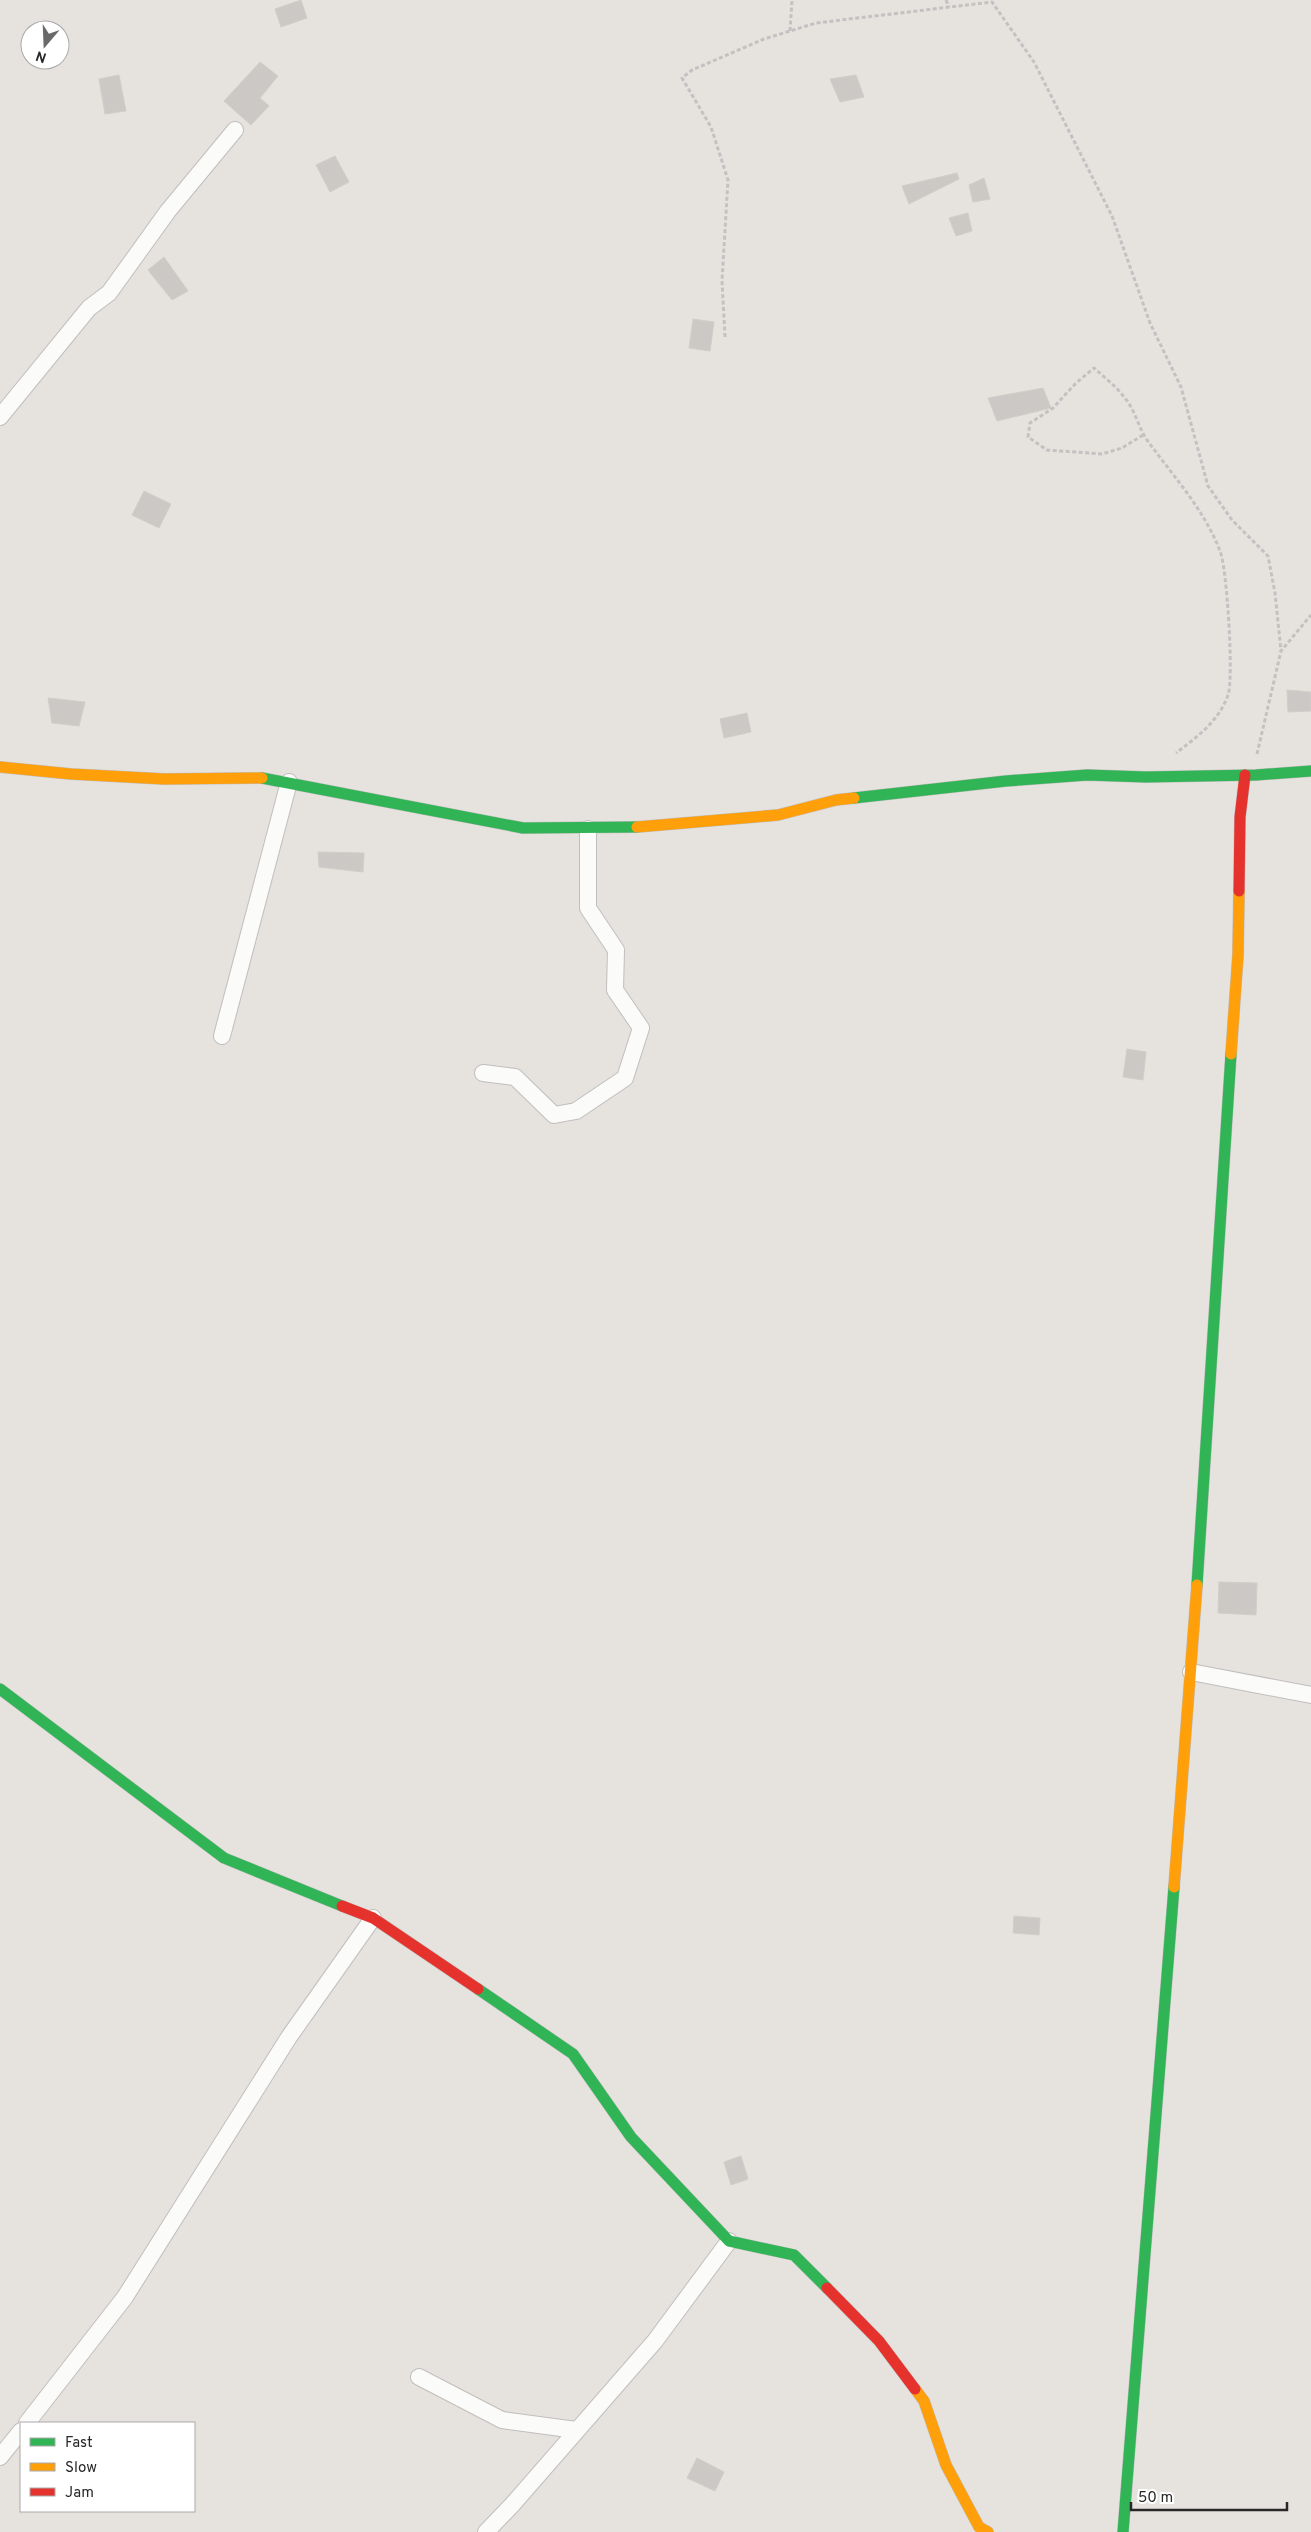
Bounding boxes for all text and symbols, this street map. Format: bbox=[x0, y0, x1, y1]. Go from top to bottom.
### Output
north arrow bbox=[20, 20, 70, 70]
text: N bbox=[34, 46, 49, 66]
legend bbox=[20, 2422, 195, 2512]
text: Fast bbox=[65, 2434, 93, 2453]
text: Slow bbox=[65, 2459, 97, 2478]
scale bar bbox=[1131, 2480, 1287, 2512]
text: Jam bbox=[65, 2484, 94, 2503]
text: 50 m bbox=[1138, 2489, 1173, 2508]

